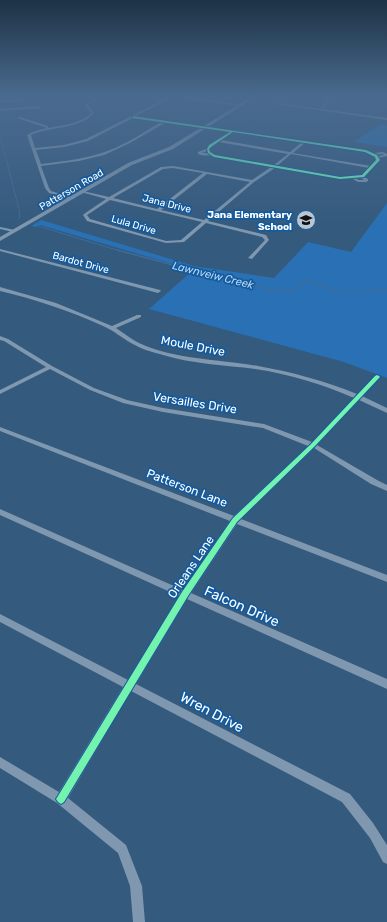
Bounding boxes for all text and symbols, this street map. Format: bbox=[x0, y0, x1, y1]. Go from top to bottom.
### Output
street label: Patterson Road bbox=[37, 167, 106, 213]
street label: Jana Drive bbox=[141, 192, 193, 216]
place label: Jana Elementary School bbox=[207, 209, 292, 233]
school or university icon: Jana Elementary School bbox=[295, 209, 317, 231]
street label: Lula Drive bbox=[110, 213, 158, 237]
street label: Bardot Drive bbox=[51, 250, 111, 276]
water label: Lawnveiw Creek bbox=[171, 259, 255, 292]
street label: Moule Drive bbox=[160, 333, 227, 359]
street label: Versailles Drive bbox=[152, 389, 238, 417]
street label: Patterson Lane bbox=[145, 466, 230, 510]
street label: Orleans Lane bbox=[165, 533, 217, 601]
street label: Falcon Drive bbox=[202, 582, 282, 631]
street label: Wren Drive bbox=[177, 689, 247, 736]

